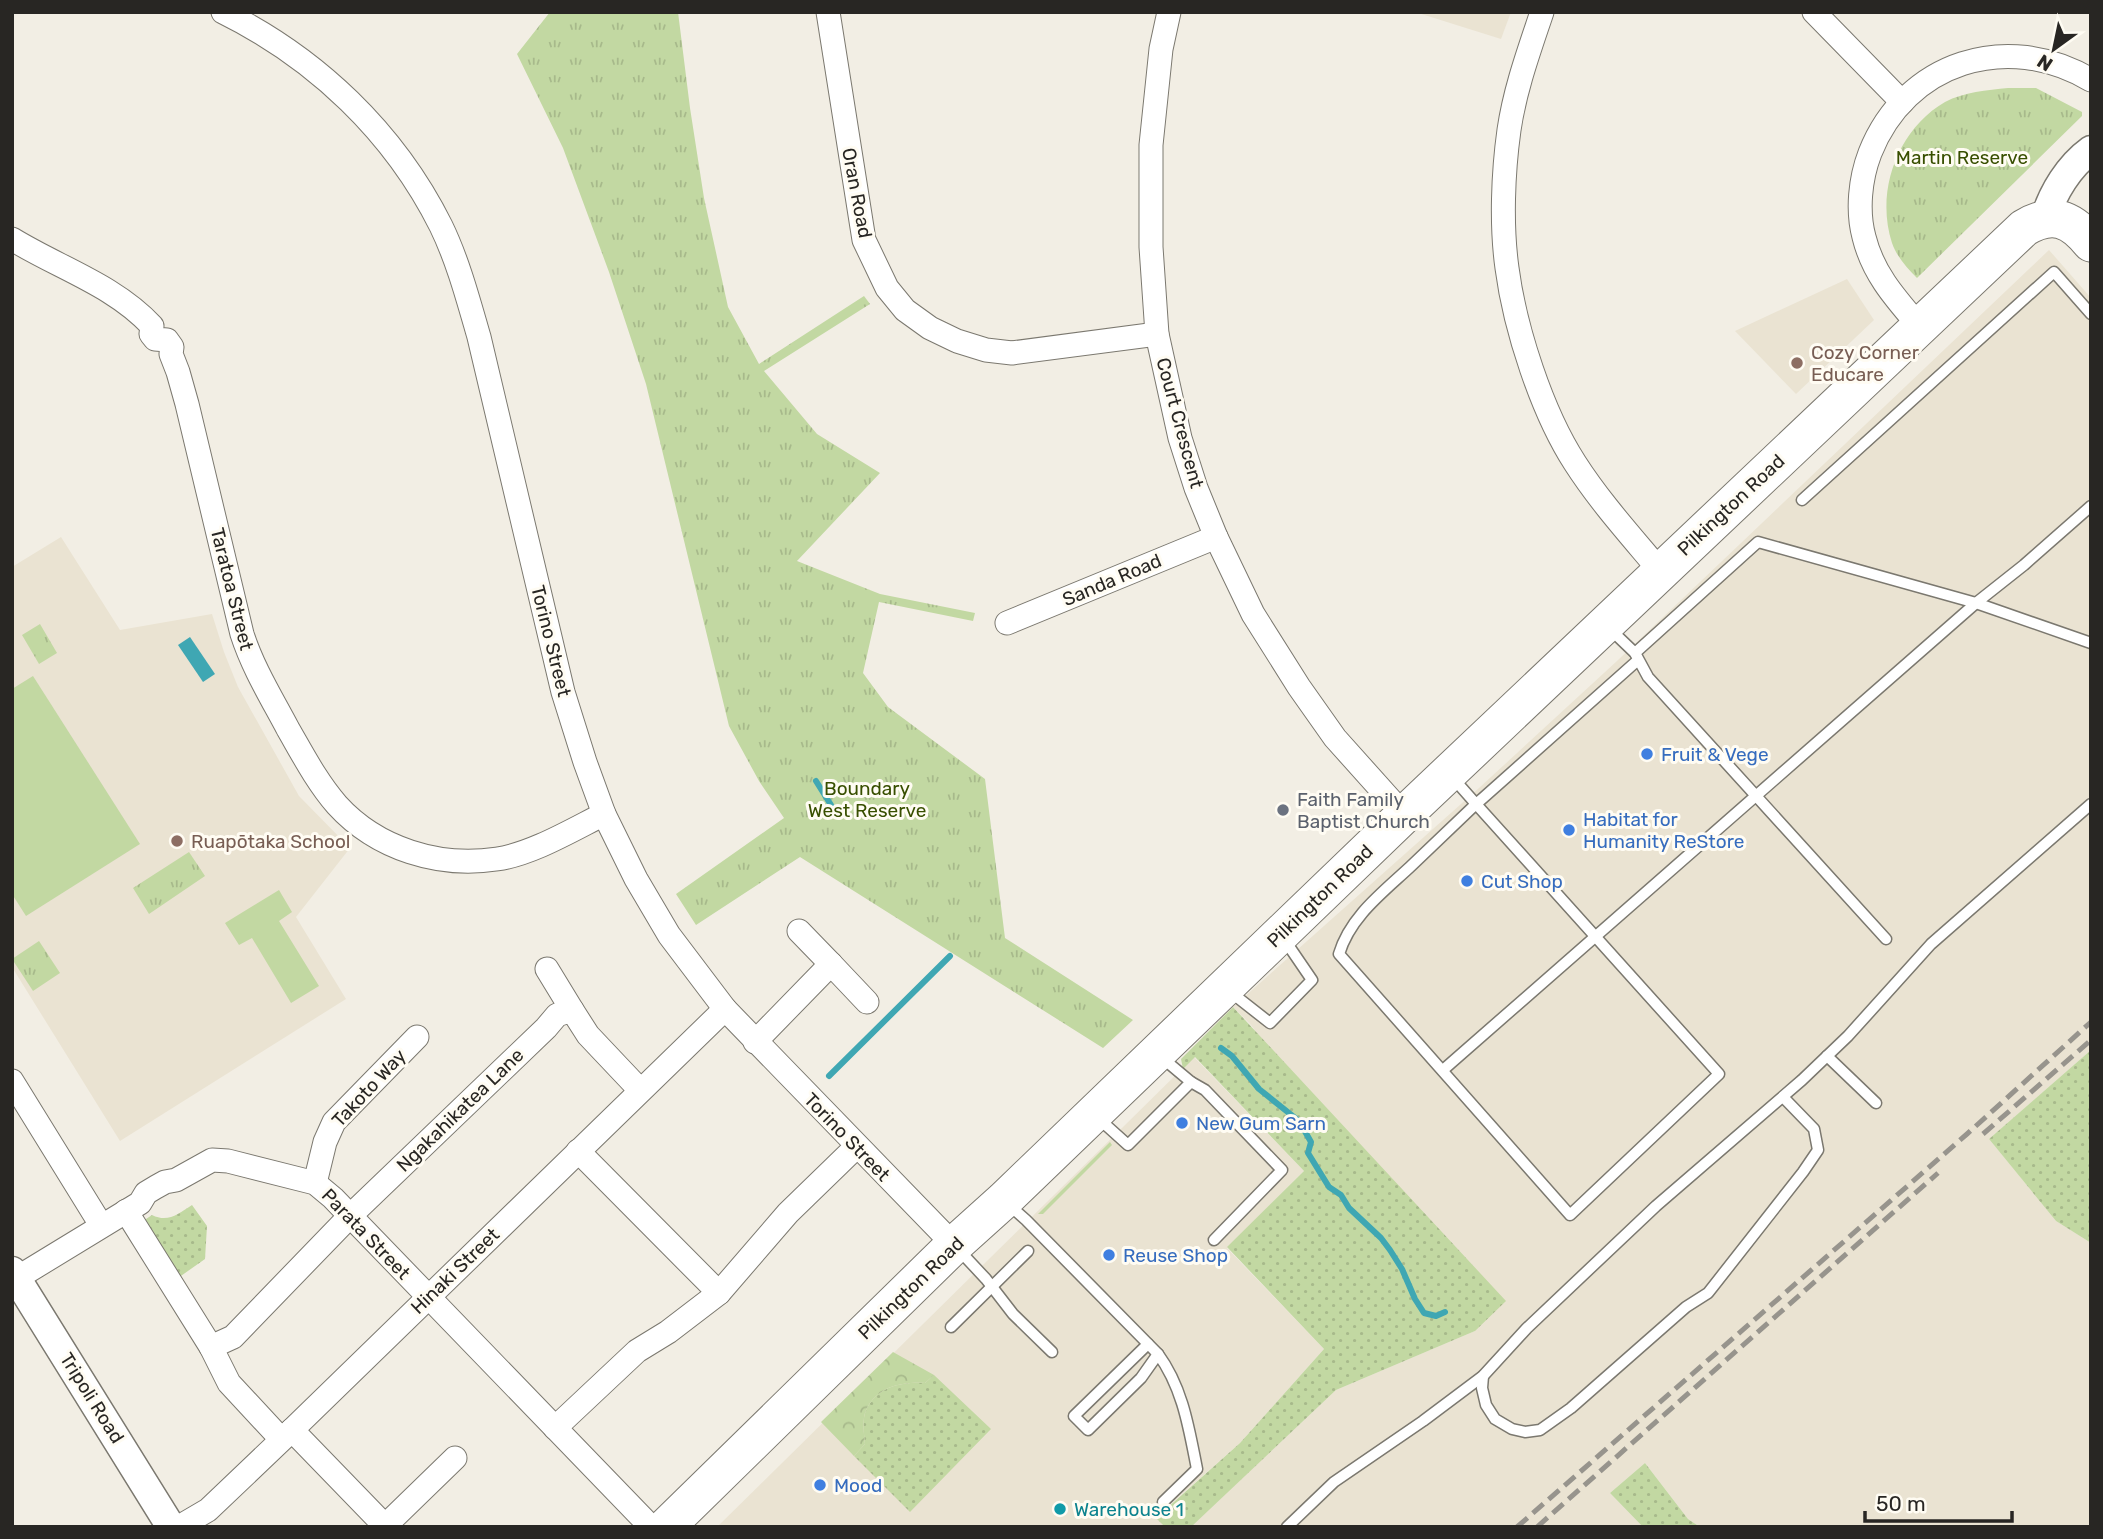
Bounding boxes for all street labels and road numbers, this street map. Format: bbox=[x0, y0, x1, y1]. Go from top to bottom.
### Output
street label: Oran Road bbox=[837, 146, 877, 240]
street label: Court Crescent bbox=[1152, 355, 1209, 491]
street label: Pilkington Road bbox=[1673, 449, 1789, 561]
street label: Taratoa Street bbox=[206, 525, 258, 653]
street label: Sanda Road bbox=[1059, 549, 1165, 611]
street label: Torino Street bbox=[526, 583, 576, 700]
street label: Pilkington Road bbox=[1262, 840, 1378, 952]
street label: Ngakahikatea Lane bbox=[392, 1043, 528, 1177]
street label: Takoto Way bbox=[327, 1044, 411, 1132]
street label: Torino Street bbox=[799, 1088, 895, 1186]
street label: Parata Street bbox=[317, 1184, 415, 1285]
street label: Hinaki Street bbox=[406, 1223, 504, 1319]
street label: Pilkington Road bbox=[853, 1232, 969, 1344]
street label: Tripoli Road bbox=[55, 1348, 129, 1448]

